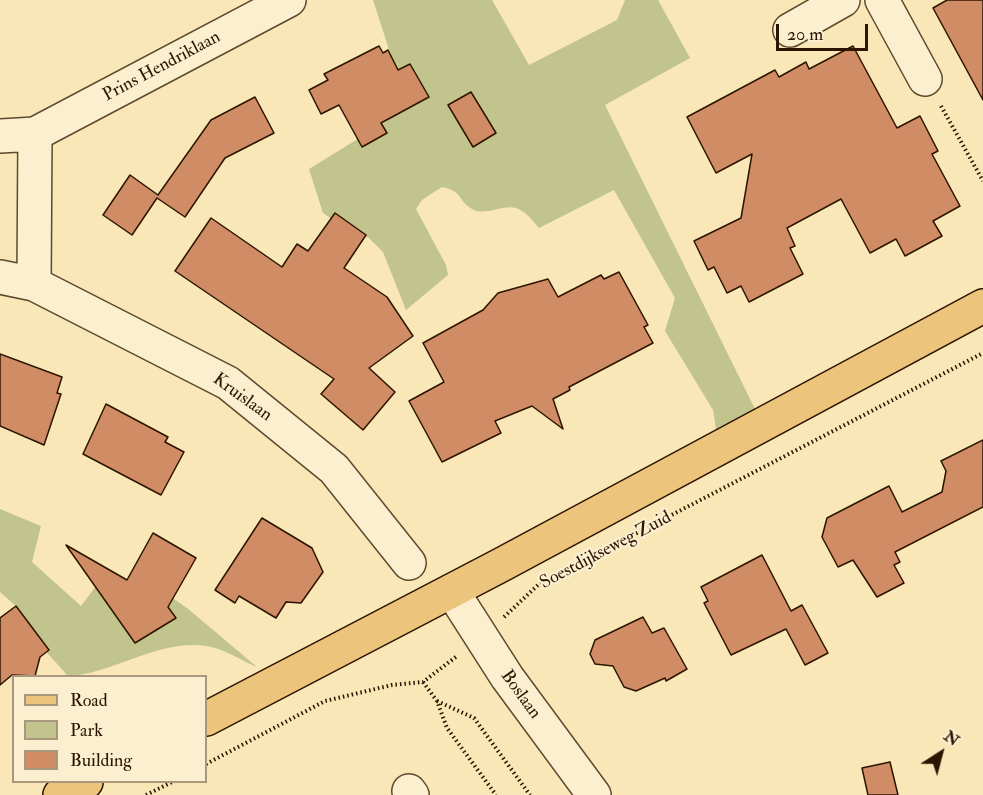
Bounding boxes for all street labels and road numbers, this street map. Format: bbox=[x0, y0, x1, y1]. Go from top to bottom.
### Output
street label: Prins Hendriklaan bbox=[99, 27, 225, 107]
street label: Kruislaan bbox=[208, 369, 276, 427]
street label: Soestdijkseweg Zuid bbox=[537, 507, 675, 595]
street label: Boslaan bbox=[495, 666, 545, 724]

